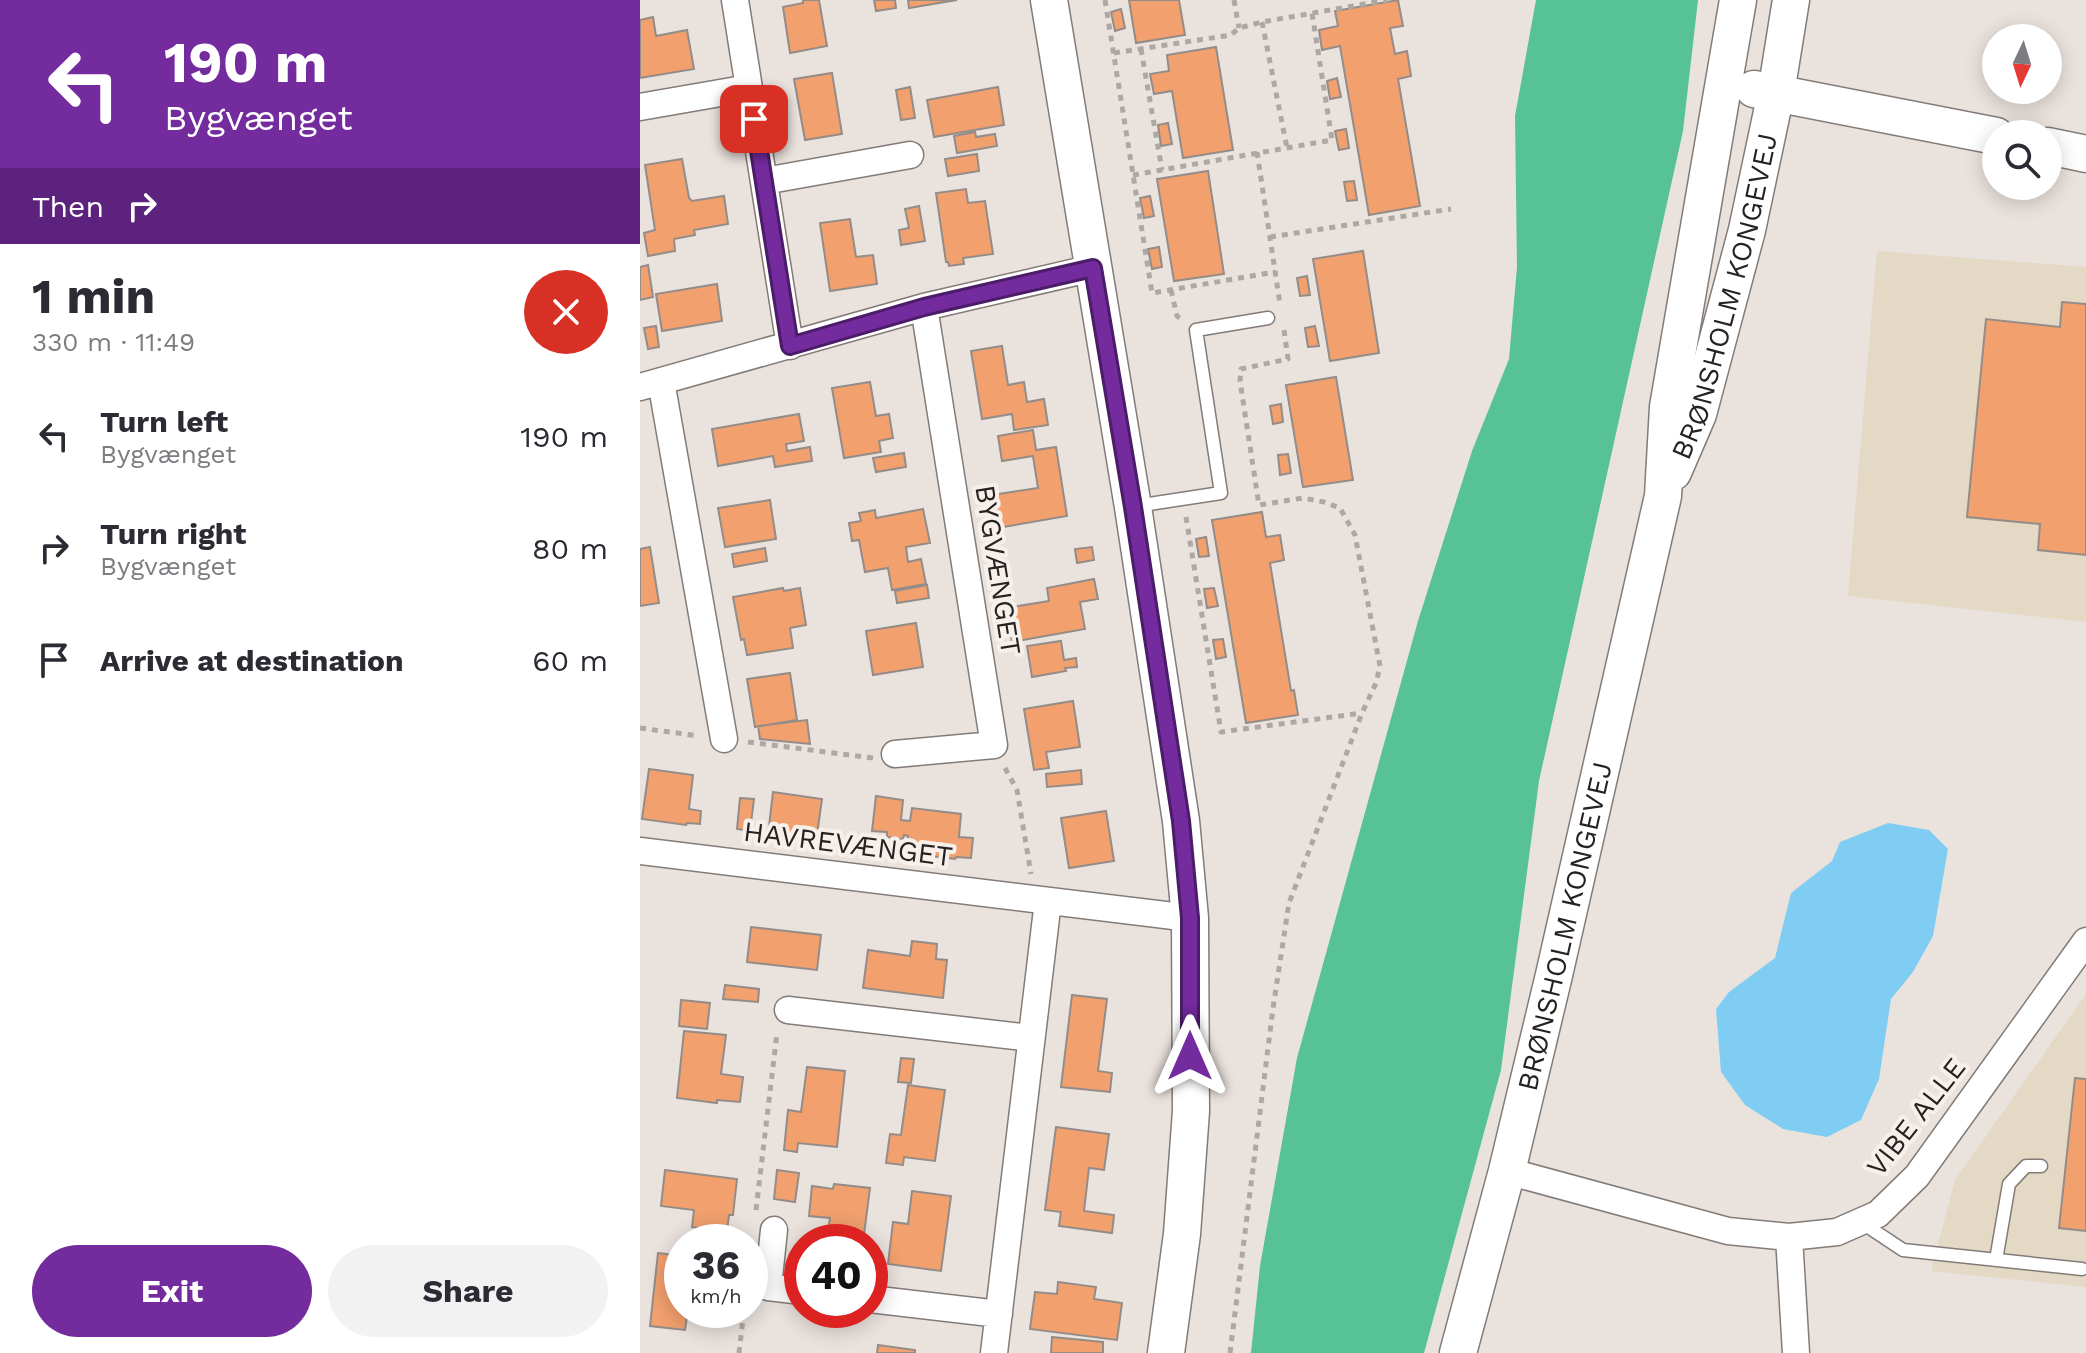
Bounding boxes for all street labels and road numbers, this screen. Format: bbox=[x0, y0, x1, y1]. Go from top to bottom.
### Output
street label: BRØNSHOLM KONGEVEJ bbox=[1664, 130, 1784, 464]
street label: BYGVÆNGET bbox=[968, 483, 1028, 657]
street label: BRØNSHOLM KONGEVEJ bbox=[1510, 758, 1619, 1094]
street label: HAVREVÆNGET bbox=[742, 815, 955, 873]
street label: VIBE ALLE bbox=[1860, 1051, 1972, 1183]

